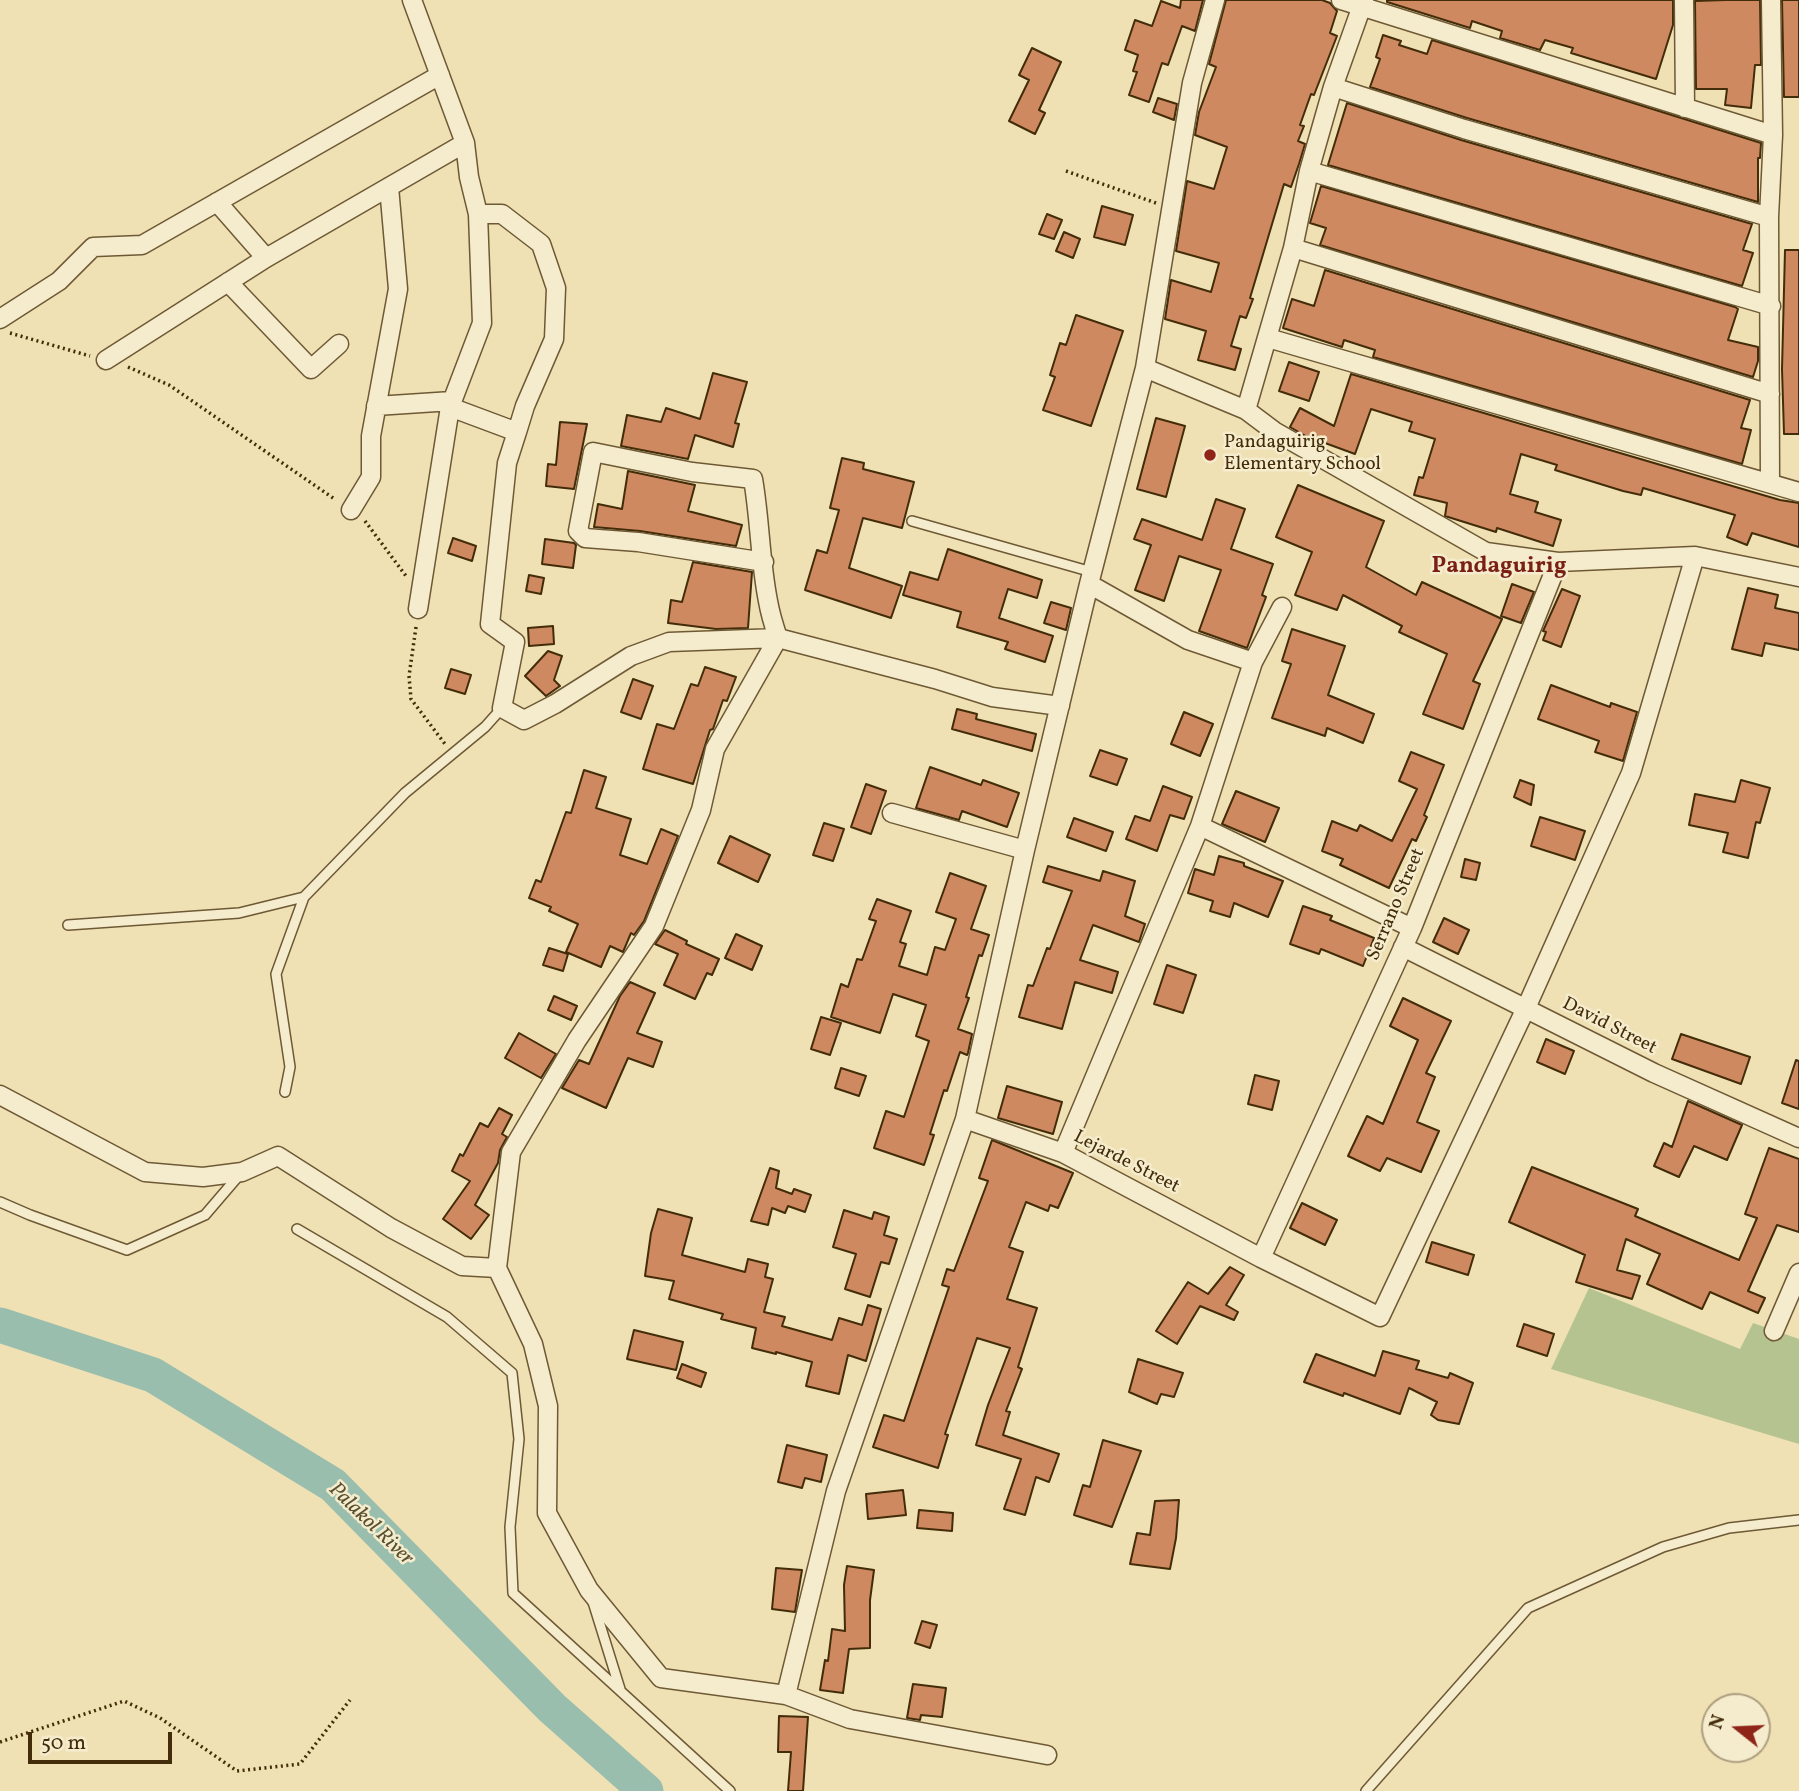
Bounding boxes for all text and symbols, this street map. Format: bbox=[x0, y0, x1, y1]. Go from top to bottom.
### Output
place label: Pandaguirig Elementary School bbox=[1224, 433, 1381, 477]
marker: Pandaguirig Elementary School bbox=[1202, 447, 1218, 463]
district label: Pandaguirig bbox=[1431, 554, 1567, 582]
street label: Serrano Street bbox=[1363, 845, 1431, 965]
street label: David Street bbox=[1558, 994, 1660, 1060]
street label: Lejarde Street bbox=[1069, 1127, 1183, 1199]
water label: Palakol River bbox=[322, 1478, 418, 1572]
north arrow bbox=[1701, 1693, 1771, 1763]
text: N bbox=[1703, 1712, 1732, 1733]
scale bar bbox=[32, 1718, 175, 1762]
text: 50 m bbox=[41, 1729, 86, 1758]

